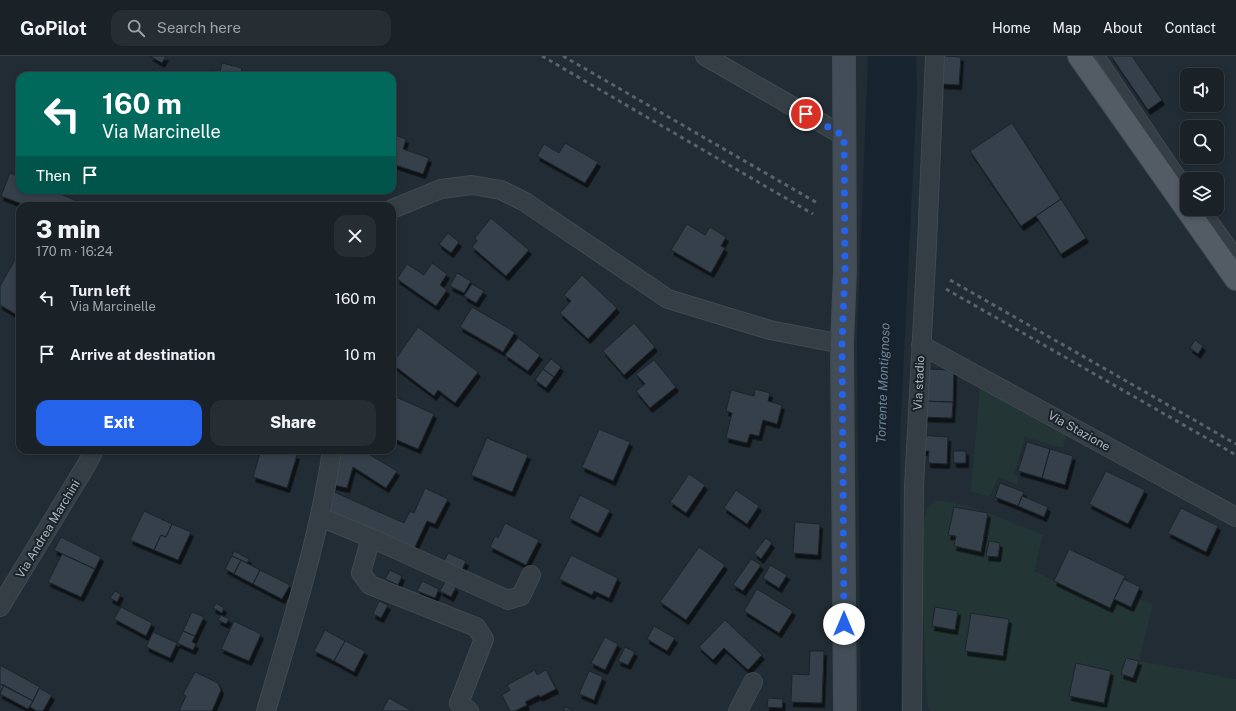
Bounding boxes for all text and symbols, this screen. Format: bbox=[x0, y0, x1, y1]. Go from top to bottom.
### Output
search box bbox=[111, 10, 391, 46]
text: GoPilot bbox=[20, 17, 87, 39]
icon: search bbox=[125, 17, 147, 39]
text: Search here bbox=[157, 19, 241, 36]
text: Home bbox=[992, 20, 1031, 36]
text: Map bbox=[1053, 20, 1081, 36]
text: About bbox=[1103, 20, 1143, 36]
text: Contact bbox=[1165, 20, 1216, 36]
map controls bbox=[1180, 68, 1224, 216]
button: sound bbox=[1180, 68, 1224, 112]
text: 160 m bbox=[102, 87, 182, 120]
icon: left bbox=[36, 88, 88, 140]
pin bbox=[789, 97, 823, 131]
icon: arrive bbox=[795, 103, 817, 125]
button: search bbox=[1180, 120, 1224, 164]
text: Via Marcinelle bbox=[102, 121, 221, 142]
icon: arrive bbox=[79, 164, 101, 186]
text: Then bbox=[36, 167, 71, 184]
button: layers bbox=[1180, 172, 1224, 216]
text: 3 min bbox=[36, 215, 100, 243]
button: close bbox=[334, 215, 376, 257]
text: 170 m · 16:24 bbox=[36, 244, 113, 259]
text: Turn left bbox=[70, 282, 131, 299]
icon: left bbox=[36, 287, 58, 309]
text: 160 m bbox=[335, 290, 376, 307]
text: Via Marcinelle bbox=[70, 299, 156, 314]
water label: Torrente Montignoso bbox=[873, 322, 893, 444]
icon: arrive bbox=[36, 343, 58, 365]
text: Arrive at destination bbox=[70, 346, 215, 363]
text: 10 m bbox=[344, 346, 376, 363]
street label: Via stadio bbox=[911, 355, 927, 411]
button: Exit bbox=[36, 400, 202, 446]
button: Share bbox=[210, 400, 376, 446]
street label: Via Stazione bbox=[1045, 408, 1113, 454]
street label: Via Andrea Marchini bbox=[13, 477, 83, 581]
position arrow bbox=[823, 603, 865, 645]

